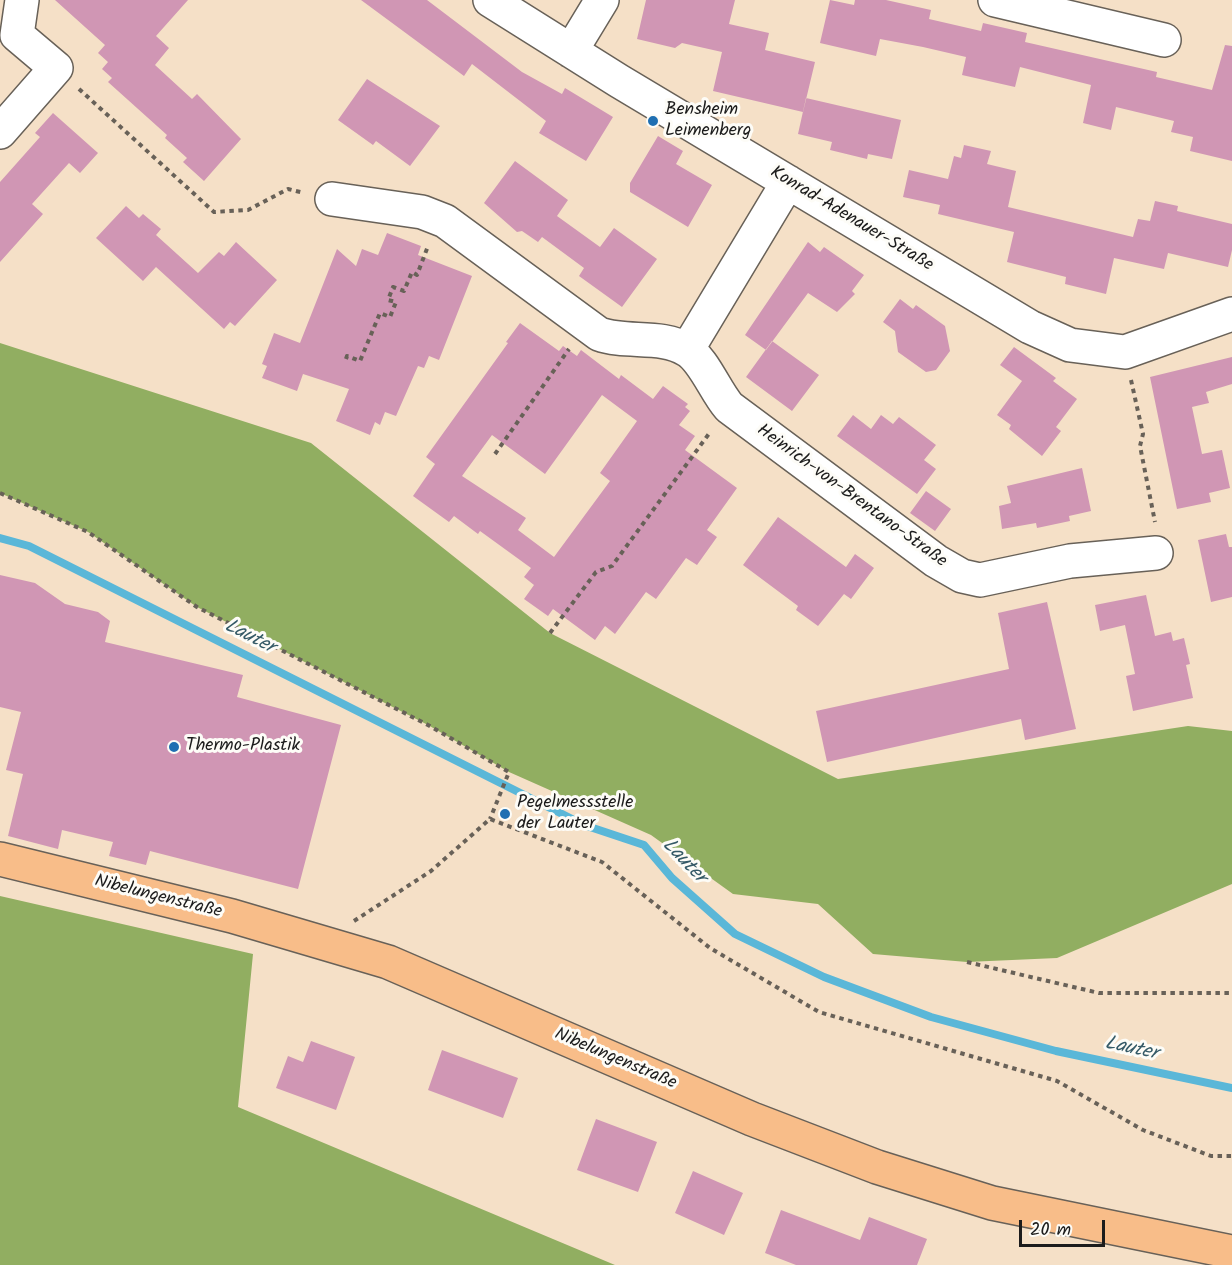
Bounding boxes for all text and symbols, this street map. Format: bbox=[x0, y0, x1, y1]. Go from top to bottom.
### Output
place label: Bensheim Leimenberg bbox=[665, 100, 751, 142]
marker: Bensheim Leimenberg bbox=[646, 114, 660, 128]
street label: Konrad-Adenauer-Straße bbox=[765, 163, 937, 277]
street label: Heinrich-von-Brentano-Straße bbox=[752, 421, 950, 573]
water label: Lauter bbox=[220, 615, 278, 661]
place label: Thermo-Plastik bbox=[186, 736, 300, 758]
marker: Thermo-Plastik bbox=[167, 740, 181, 754]
place label: Pegelmessstelle der Lauter bbox=[517, 793, 633, 836]
marker: Pegelmessstelle der Lauter bbox=[498, 807, 512, 821]
water label: Lauter bbox=[656, 835, 710, 889]
street label: Nibelungenstraße bbox=[92, 872, 224, 924]
street label: Nibelungenstraße bbox=[551, 1025, 679, 1095]
water label: Lauter bbox=[1102, 1033, 1160, 1067]
scale bar bbox=[1022, 1208, 1108, 1246]
text: 20 m bbox=[1030, 1216, 1071, 1245]

